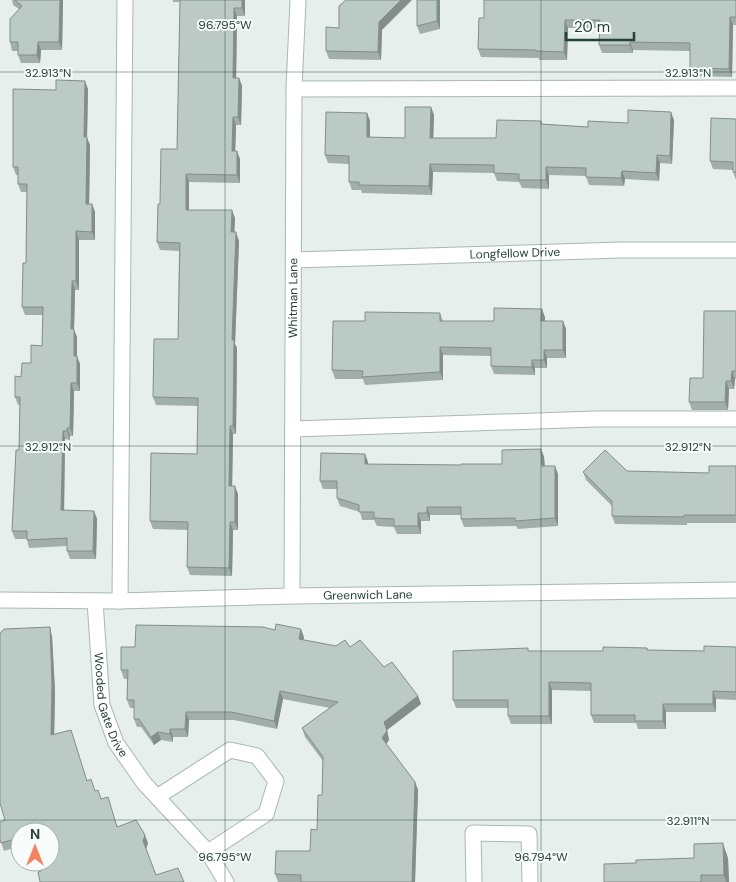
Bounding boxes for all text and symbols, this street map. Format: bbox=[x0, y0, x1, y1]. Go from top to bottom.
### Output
scale bar bbox=[566, 10, 634, 42]
text: 96.795°W bbox=[198, 17, 252, 33]
text: 20 m bbox=[574, 17, 610, 37]
text: 32.913°N bbox=[25, 65, 71, 81]
text: 32.913°N bbox=[665, 65, 711, 81]
street label: Longfellow Drive bbox=[469, 244, 561, 263]
street label: Whitman Lane bbox=[285, 258, 301, 338]
text: 32.912°N bbox=[25, 439, 71, 455]
text: 32.912°N bbox=[665, 439, 711, 455]
street label: Greenwich Lane bbox=[323, 586, 413, 604]
street label: Wooded Gate Drive bbox=[90, 652, 132, 761]
text: 32.911°N bbox=[666, 813, 710, 829]
north arrow bbox=[10, 822, 60, 872]
text: N bbox=[30, 825, 40, 843]
text: 96.795°W bbox=[198, 849, 252, 865]
text: 96.794°W bbox=[514, 849, 568, 865]

